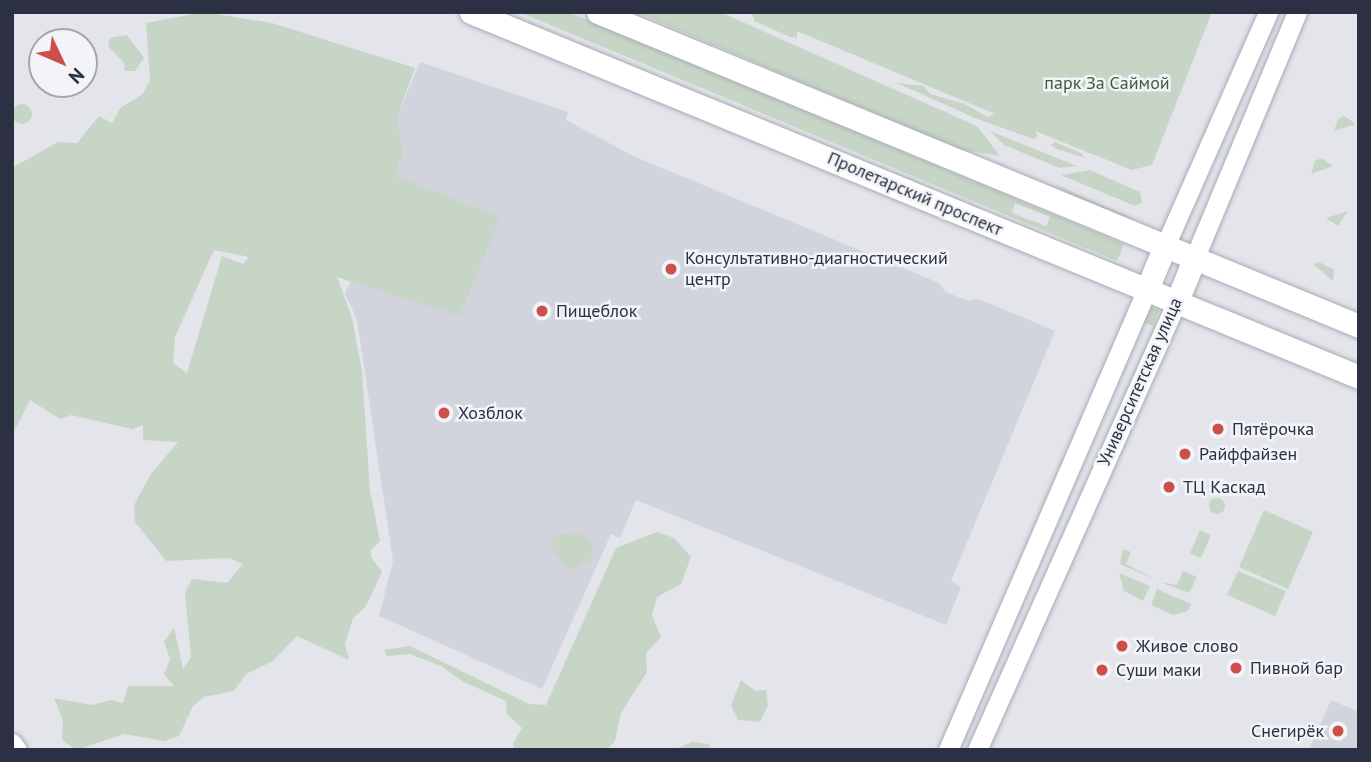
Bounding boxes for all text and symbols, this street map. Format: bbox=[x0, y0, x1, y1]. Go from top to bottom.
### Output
north arrow bbox=[28, 28, 98, 98]
text: N bbox=[64, 63, 90, 89]
park label: парк За Саймой bbox=[1044, 72, 1170, 94]
street label: Пролетарский проспект bbox=[824, 147, 1006, 241]
place label: Консультативно-диагностический центр bbox=[685, 248, 948, 290]
marker: Консультативно-диагностический центр bbox=[663, 261, 679, 277]
street label: Университетская улица bbox=[1093, 294, 1187, 470]
place label: Пищеблок bbox=[556, 300, 637, 322]
marker: Пищеблок bbox=[534, 303, 550, 319]
place label: Хозблок bbox=[458, 402, 523, 424]
marker: Хозблок bbox=[436, 405, 452, 421]
place label: Пятёрочка bbox=[1232, 418, 1314, 440]
marker: Пятёрочка bbox=[1210, 421, 1226, 437]
place label: Райффайзен bbox=[1199, 443, 1297, 465]
marker: Райффайзен bbox=[1177, 446, 1193, 462]
place label: ТЦ Каскад bbox=[1183, 476, 1265, 498]
marker: ТЦ Каскад bbox=[1161, 479, 1177, 495]
place label: Живое слово bbox=[1136, 635, 1238, 657]
marker: Живое слово bbox=[1114, 638, 1130, 654]
place label: Пивной бар bbox=[1250, 657, 1343, 679]
place label: Суши маки bbox=[1116, 659, 1201, 681]
marker: Пивной бар bbox=[1228, 660, 1244, 676]
marker: Суши маки bbox=[1094, 662, 1110, 678]
place label: Снегирёк bbox=[1251, 720, 1324, 742]
marker: Снегирёк bbox=[1330, 723, 1346, 739]

